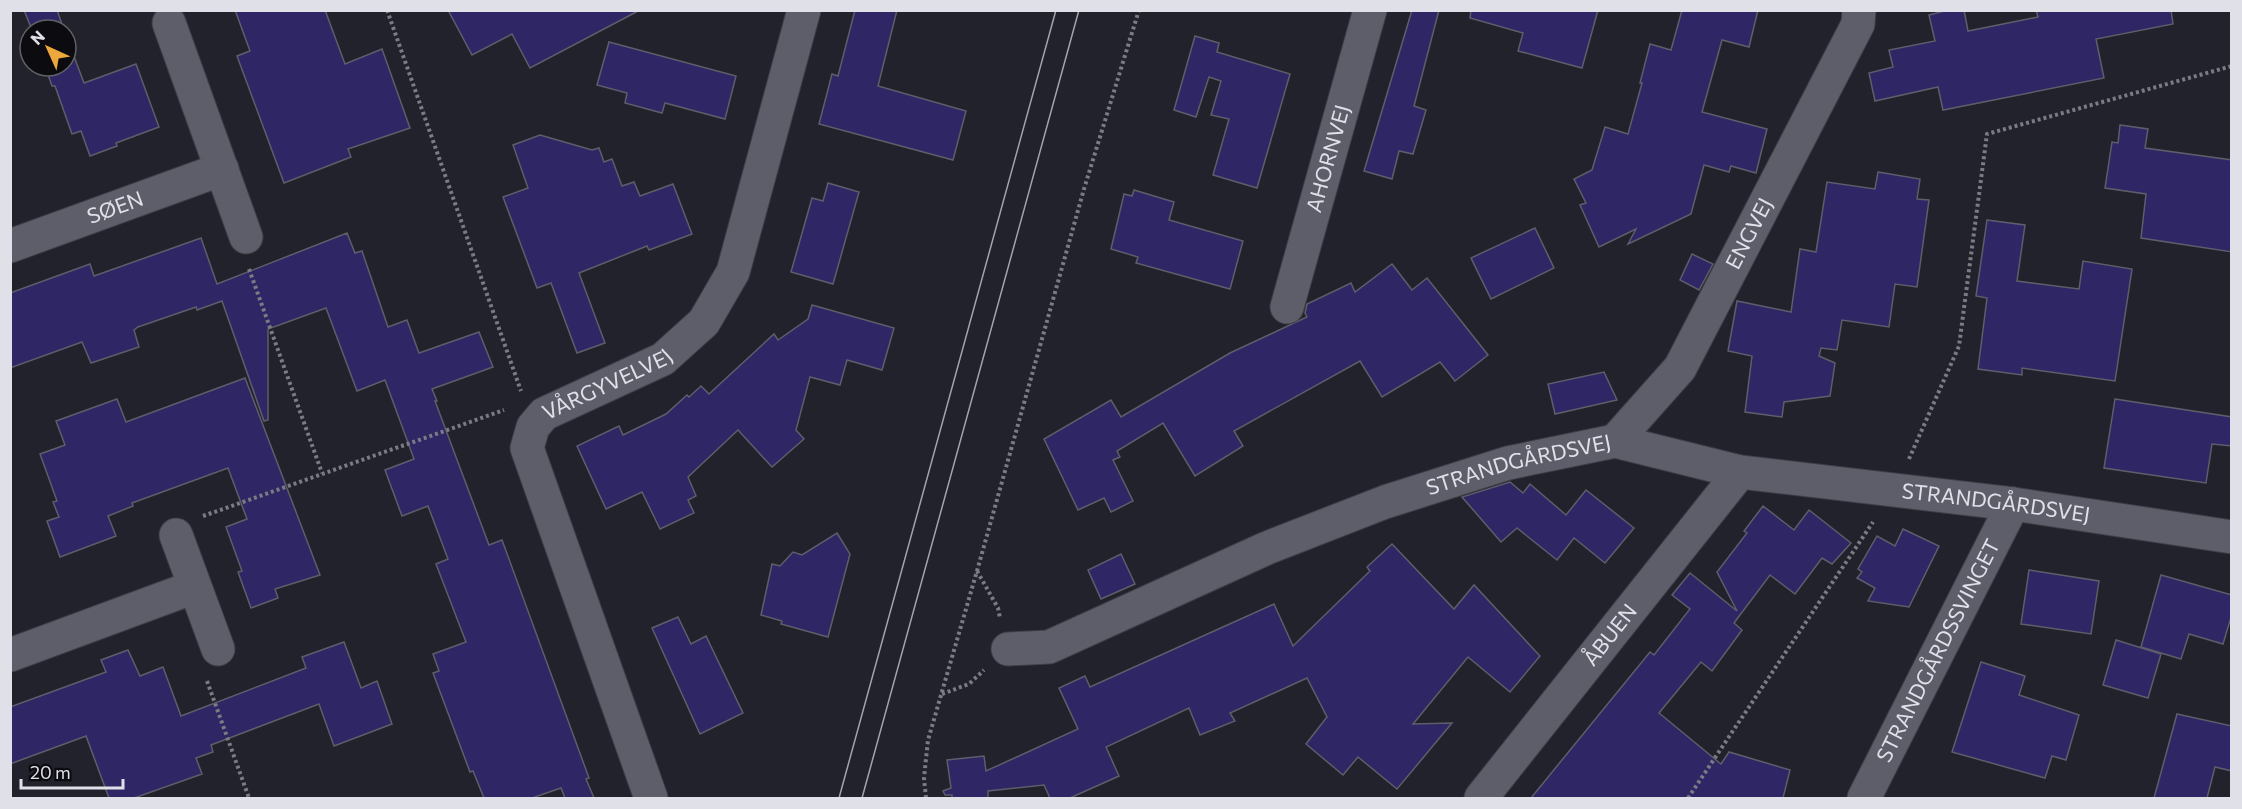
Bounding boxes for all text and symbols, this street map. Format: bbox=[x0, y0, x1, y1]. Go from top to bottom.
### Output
north arrow bbox=[18, 18, 78, 78]
text: N bbox=[26, 26, 48, 48]
street label: AHORNVEJ bbox=[1300, 102, 1354, 215]
street label: SØEN bbox=[83, 185, 146, 228]
street label: ENGVEJ bbox=[1719, 193, 1777, 273]
street label: VÅRGYVELVEJ bbox=[538, 343, 677, 424]
street label: STRANDGÅRDSVEJ bbox=[1423, 428, 1613, 499]
street label: STRANDGÅRDSVEJ bbox=[1901, 477, 2092, 526]
street label: STRANDGÅRDSSVINGET bbox=[1870, 535, 2004, 766]
street label: ÅBUEN bbox=[1577, 598, 1641, 670]
scale bar bbox=[21, 752, 123, 790]
text: 20 m bbox=[30, 761, 71, 783]

